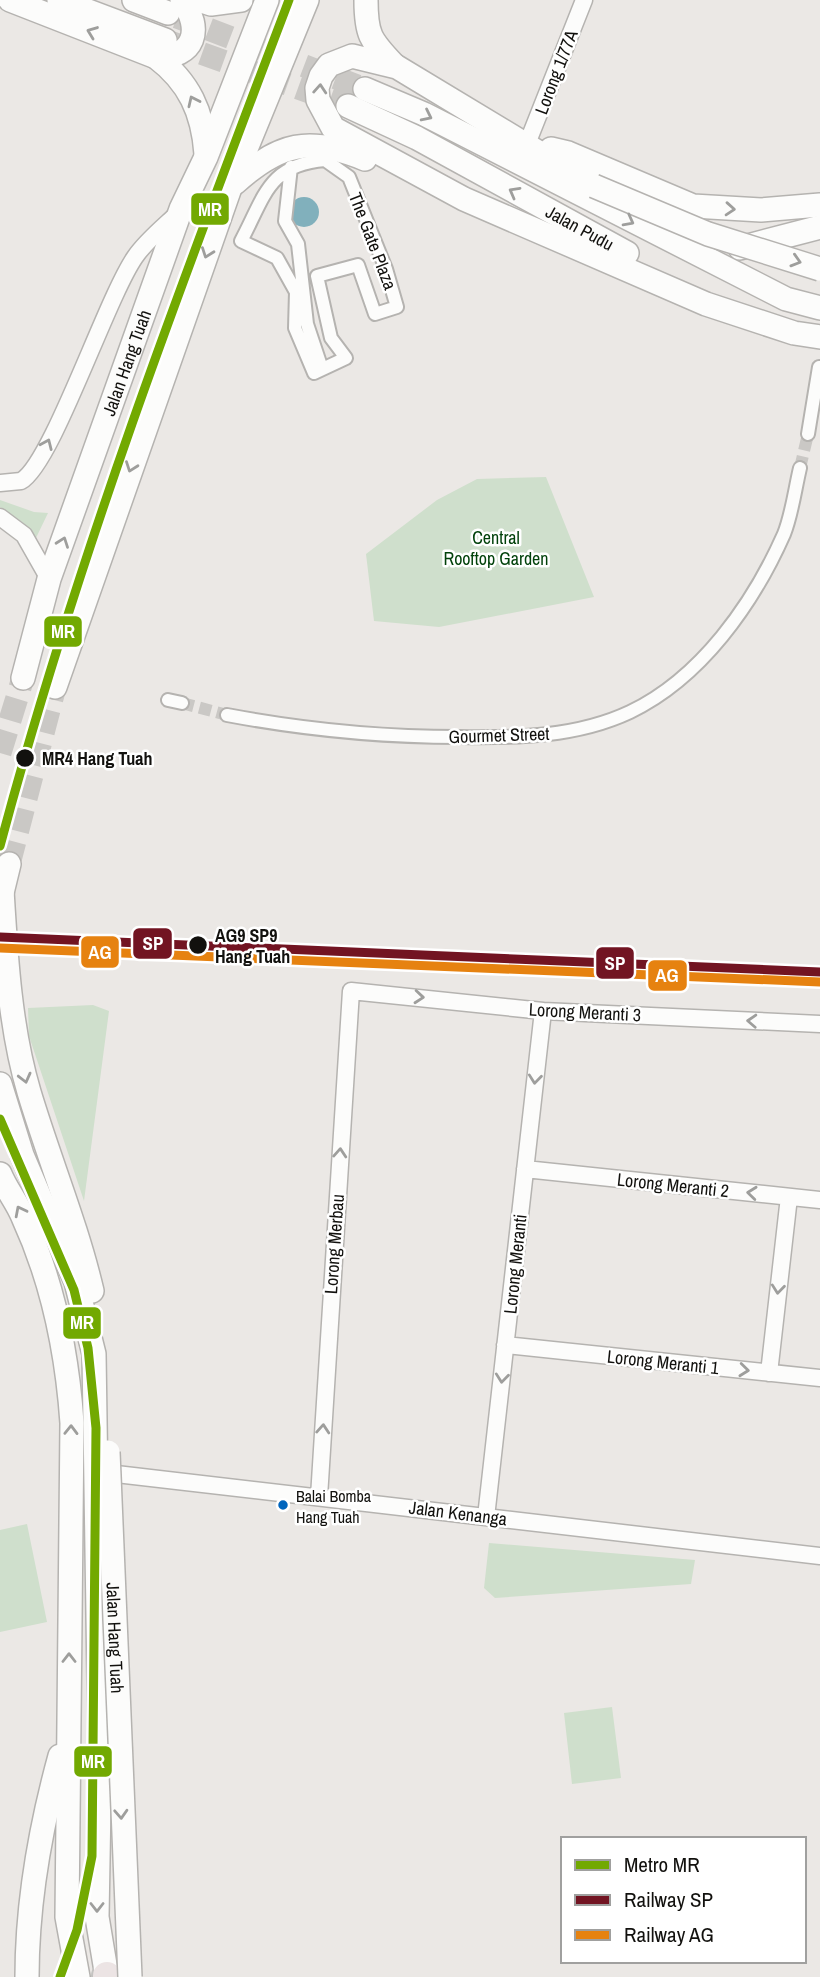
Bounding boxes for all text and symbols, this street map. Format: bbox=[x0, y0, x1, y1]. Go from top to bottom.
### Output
street label: Lorong 1/77A bbox=[528, 26, 584, 118]
one-way arrow bbox=[87, 27, 99, 41]
one-way arrow bbox=[312, 83, 327, 94]
one-way arrow bbox=[187, 95, 201, 108]
one-way arrow bbox=[420, 108, 432, 122]
one-way arrow bbox=[509, 187, 522, 201]
street label: The Gate Plaza bbox=[343, 189, 403, 293]
line badge: MR bbox=[190, 192, 230, 226]
text: MR bbox=[198, 196, 222, 222]
street label: Jalan Pudu bbox=[542, 199, 619, 256]
one-way arrow bbox=[725, 201, 736, 216]
one-way arrow bbox=[622, 213, 634, 226]
one-way arrow bbox=[201, 246, 215, 258]
one-way arrow bbox=[789, 253, 801, 267]
street label: Jalan Hang Tuah bbox=[96, 306, 157, 419]
one-way arrow bbox=[39, 439, 53, 451]
one-way arrow bbox=[125, 460, 139, 472]
park label: Central Rooftop Garden bbox=[443, 525, 549, 571]
one-way arrow bbox=[55, 536, 69, 548]
line badge: MR bbox=[43, 615, 83, 648]
text: MR bbox=[51, 618, 75, 644]
street label: Gourmet Street bbox=[448, 721, 550, 749]
place label: MR4 Hang Tuah bbox=[42, 746, 152, 771]
marker: MR4 Hang Tuah bbox=[14, 747, 36, 769]
place label: AG9 SP9 Hang Tuah bbox=[215, 923, 290, 969]
line badge: SP bbox=[132, 927, 173, 960]
text: SP bbox=[143, 930, 163, 956]
marker: AG9 SP9 Hang Tuah bbox=[187, 934, 209, 956]
line badge: AG bbox=[80, 935, 120, 969]
text: AG bbox=[88, 939, 112, 965]
line badge: SP bbox=[595, 946, 635, 980]
text: SP bbox=[605, 950, 625, 976]
line badge: AG bbox=[647, 959, 688, 992]
text: AG bbox=[655, 962, 679, 988]
one-way arrow bbox=[414, 989, 425, 1004]
street label: Lorong Meranti 3 bbox=[528, 997, 642, 1027]
one-way arrow bbox=[746, 1014, 757, 1029]
one-way arrow bbox=[17, 1072, 31, 1084]
one-way arrow bbox=[528, 1073, 543, 1084]
one-way arrow bbox=[333, 1147, 348, 1158]
street label: Lorong Meranti 2 bbox=[616, 1167, 730, 1203]
one-way arrow bbox=[746, 1186, 757, 1201]
street label: Lorong Merbau bbox=[318, 1193, 350, 1295]
one-way arrow bbox=[14, 1205, 28, 1218]
street label: Lorong Meranti bbox=[497, 1213, 533, 1315]
one-way arrow bbox=[771, 1283, 786, 1295]
line badge: MR bbox=[62, 1306, 102, 1340]
text: MR bbox=[70, 1309, 94, 1335]
street label: Lorong Meranti 1 bbox=[606, 1344, 721, 1380]
one-way arrow bbox=[738, 1363, 750, 1378]
one-way arrow bbox=[494, 1372, 509, 1384]
one-way arrow bbox=[315, 1423, 330, 1434]
one-way arrow bbox=[64, 1424, 79, 1435]
place label: Balai Bomba Hang Tuah bbox=[296, 1485, 372, 1528]
street label: Jalan Kenanga bbox=[408, 1495, 508, 1531]
marker: Balai Bomba Hang Tuah bbox=[276, 1498, 290, 1512]
street label: Jalan Hang Tuah bbox=[101, 1582, 131, 1694]
one-way arrow bbox=[61, 1652, 77, 1662]
line badge: MR bbox=[73, 1745, 113, 1778]
text: MR bbox=[81, 1748, 105, 1774]
one-way arrow bbox=[114, 1809, 129, 1820]
legend bbox=[561, 1837, 806, 1963]
text: Metro MR bbox=[624, 1850, 700, 1879]
text: Railway SP bbox=[624, 1885, 713, 1914]
one-way arrow bbox=[89, 1903, 105, 1913]
text: Railway AG bbox=[624, 1920, 714, 1949]

